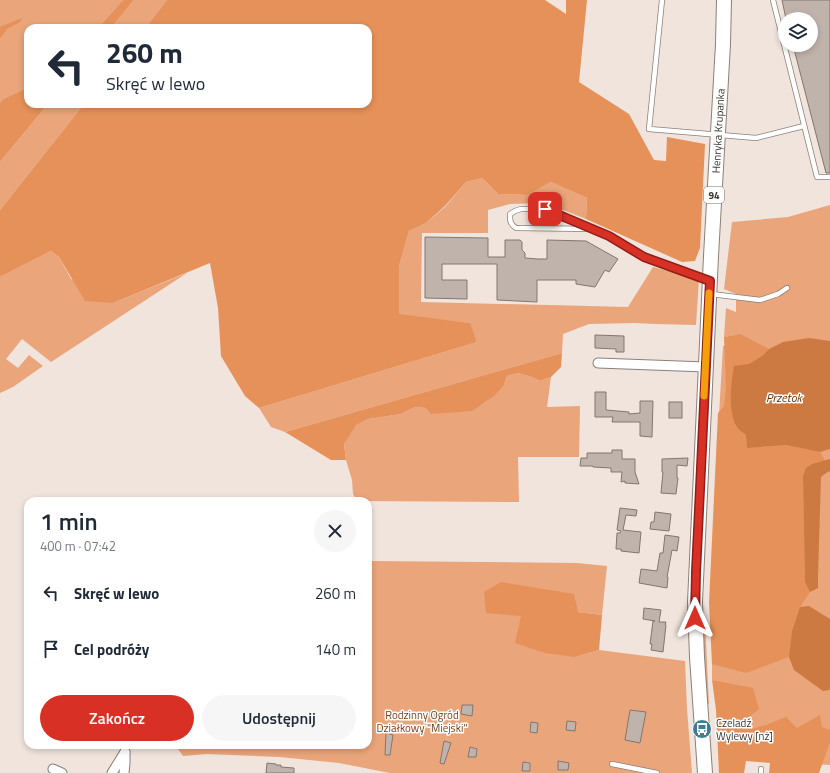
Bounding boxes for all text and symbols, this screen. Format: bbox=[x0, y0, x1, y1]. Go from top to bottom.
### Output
map controls bbox=[778, 12, 818, 52]
button: layers bbox=[778, 12, 818, 52]
text: 260 m bbox=[106, 31, 183, 74]
icon: left bbox=[40, 40, 92, 92]
text: Skręć w lewo bbox=[106, 70, 205, 97]
street label: Henryka Krupanka bbox=[708, 87, 729, 174]
road number: 94 bbox=[704, 187, 724, 203]
pin bbox=[528, 192, 562, 226]
icon: arrive bbox=[534, 198, 556, 220]
water label: Przetok bbox=[766, 388, 804, 407]
text: 1 min bbox=[40, 503, 98, 539]
button: close bbox=[314, 510, 356, 552]
text: 400 m · 07:42 bbox=[40, 536, 116, 556]
icon: left bbox=[40, 582, 62, 604]
text: Skręć w lewo bbox=[74, 582, 159, 605]
text: 260 m bbox=[315, 582, 356, 605]
position arrow bbox=[674, 597, 716, 639]
icon: arrive bbox=[40, 638, 62, 660]
text: Cel podróży bbox=[74, 638, 149, 661]
text: 140 m bbox=[315, 638, 356, 661]
button: Zakończ bbox=[40, 695, 194, 741]
button: Udostępnij bbox=[202, 695, 356, 741]
park label: Rodzinny Ogród Działkowy "Miejski" bbox=[376, 707, 468, 736]
place label: Czeladź Wylewy [nż] bbox=[716, 715, 773, 744]
bus stop icon: Czeladź Wylewy [nż] bbox=[691, 718, 713, 740]

